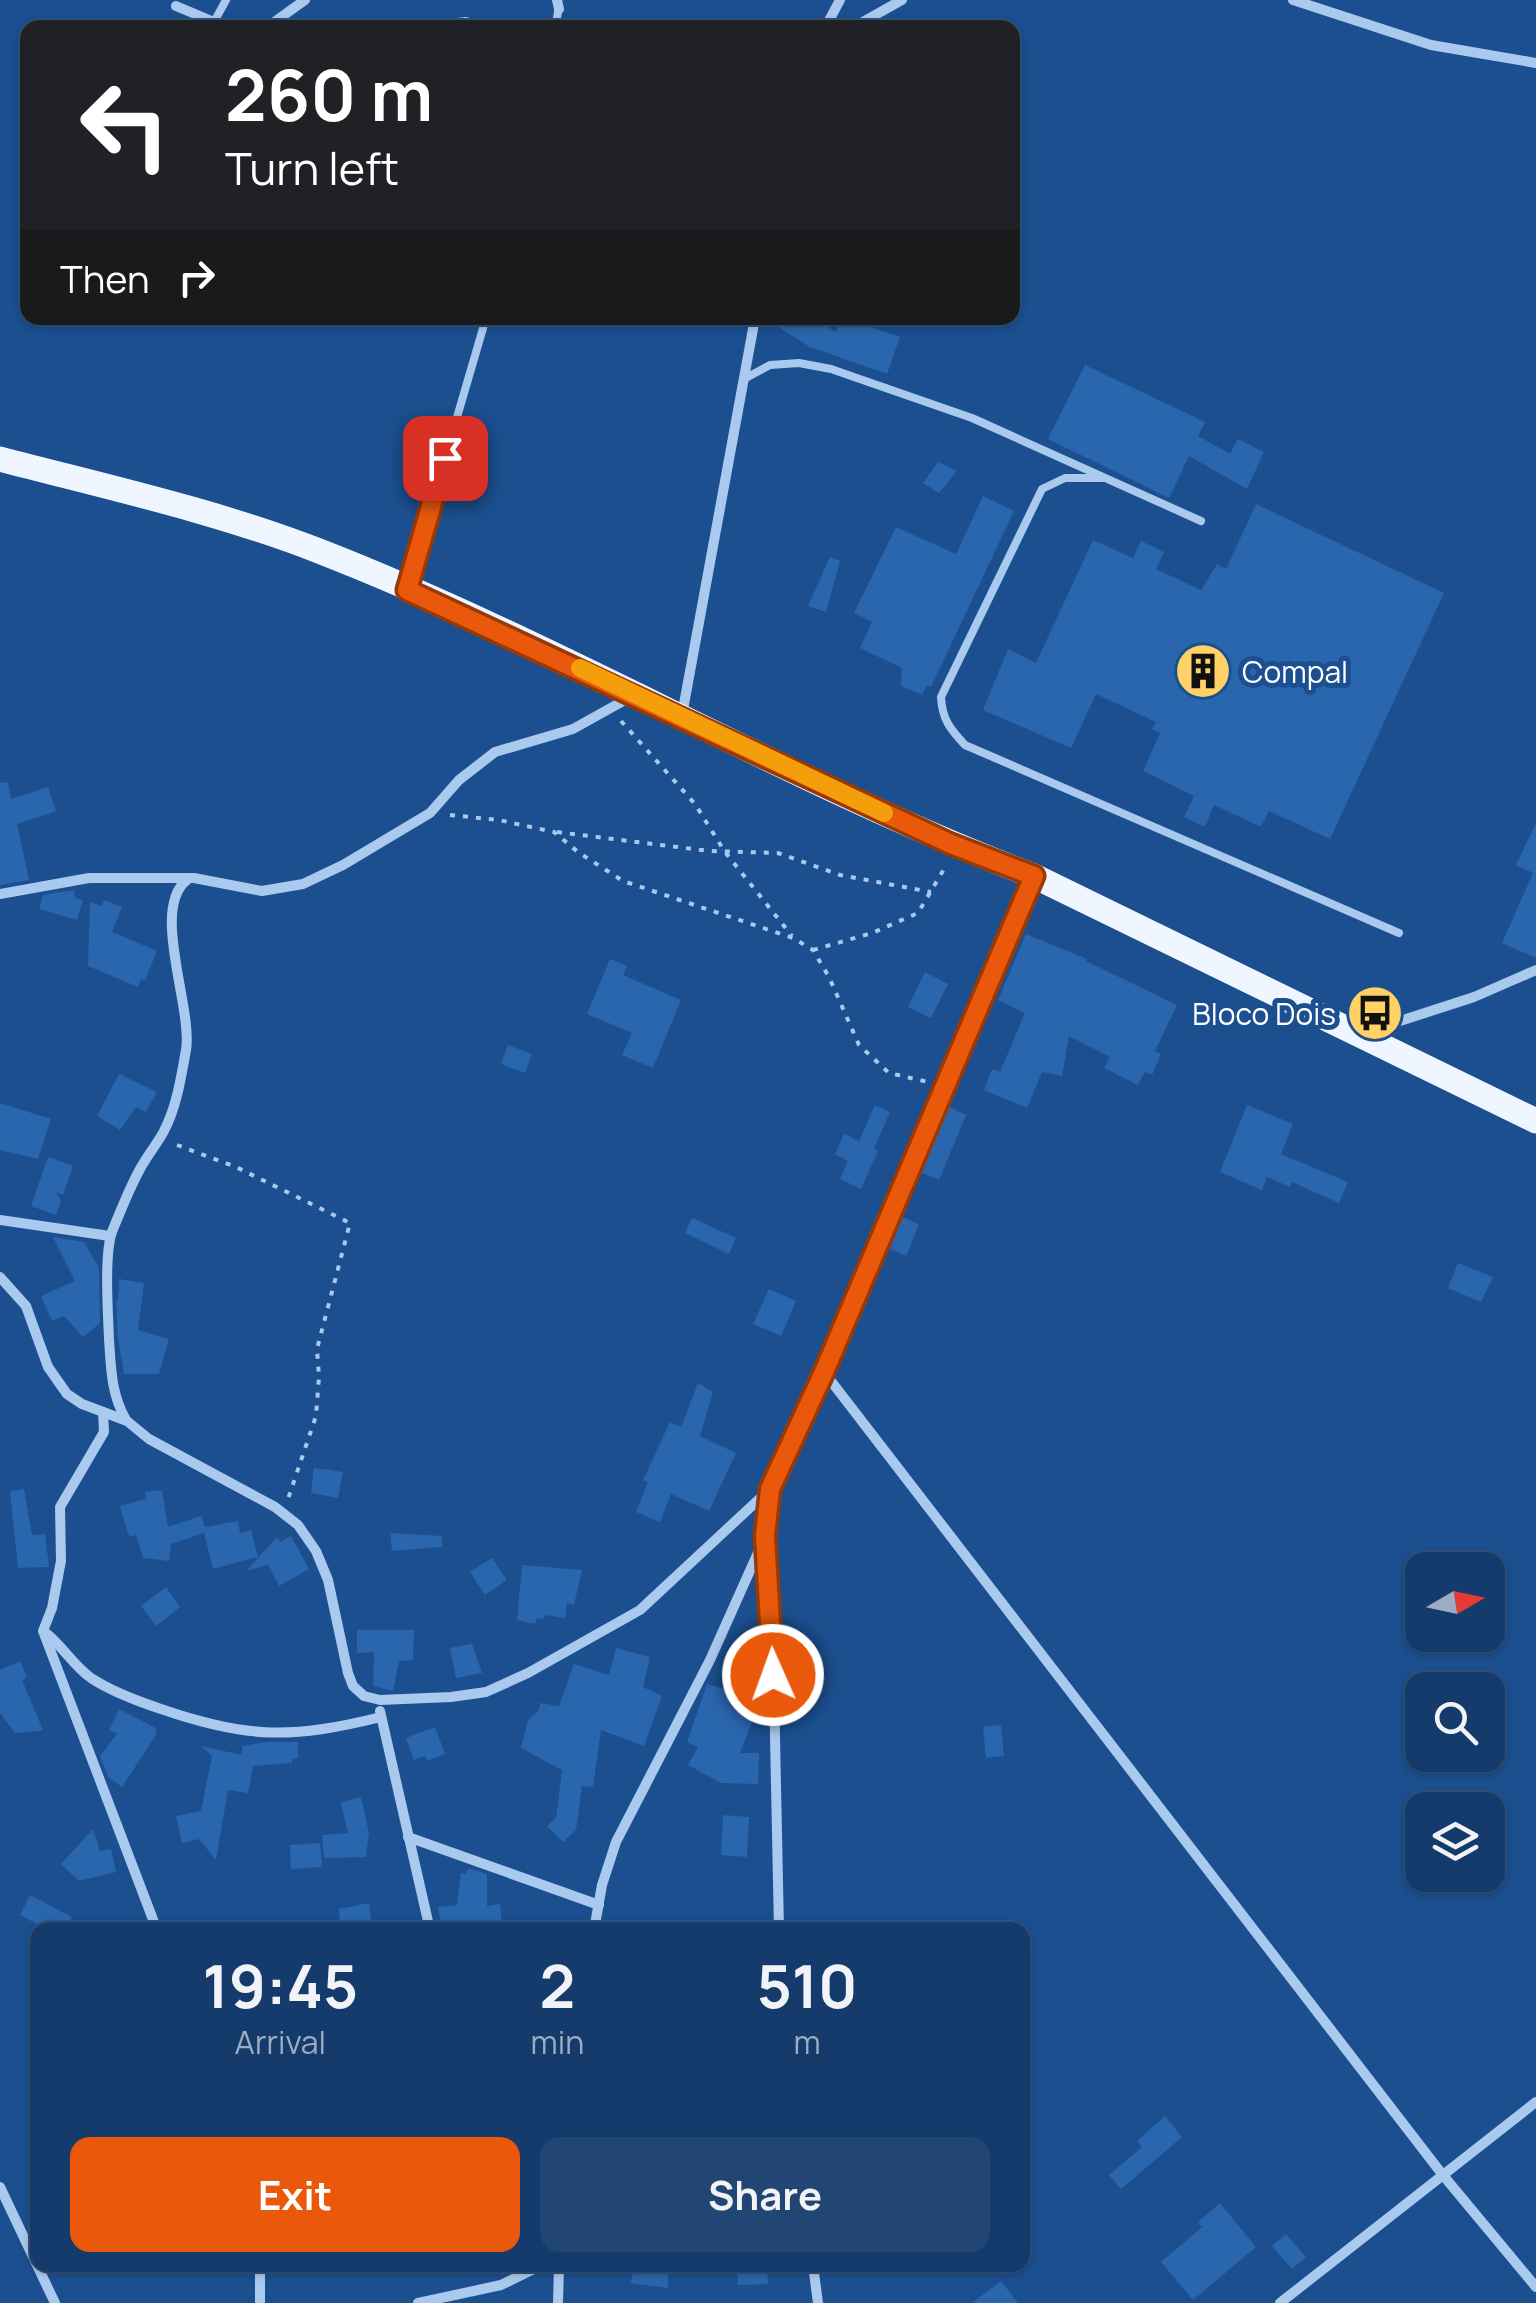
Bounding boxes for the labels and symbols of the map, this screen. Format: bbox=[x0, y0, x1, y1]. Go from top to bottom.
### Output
pin bbox=[403, 416, 488, 501]
building icon: Compal bbox=[1173, 641, 1233, 701]
place label: Compal bbox=[1242, 651, 1348, 692]
bus stop icon: Bloco Dois bbox=[1345, 983, 1405, 1043]
place label: Bloco Dois bbox=[1192, 993, 1336, 1034]
north arrow bbox=[1405, 1552, 1505, 1652]
position arrow bbox=[721, 1623, 825, 1727]

